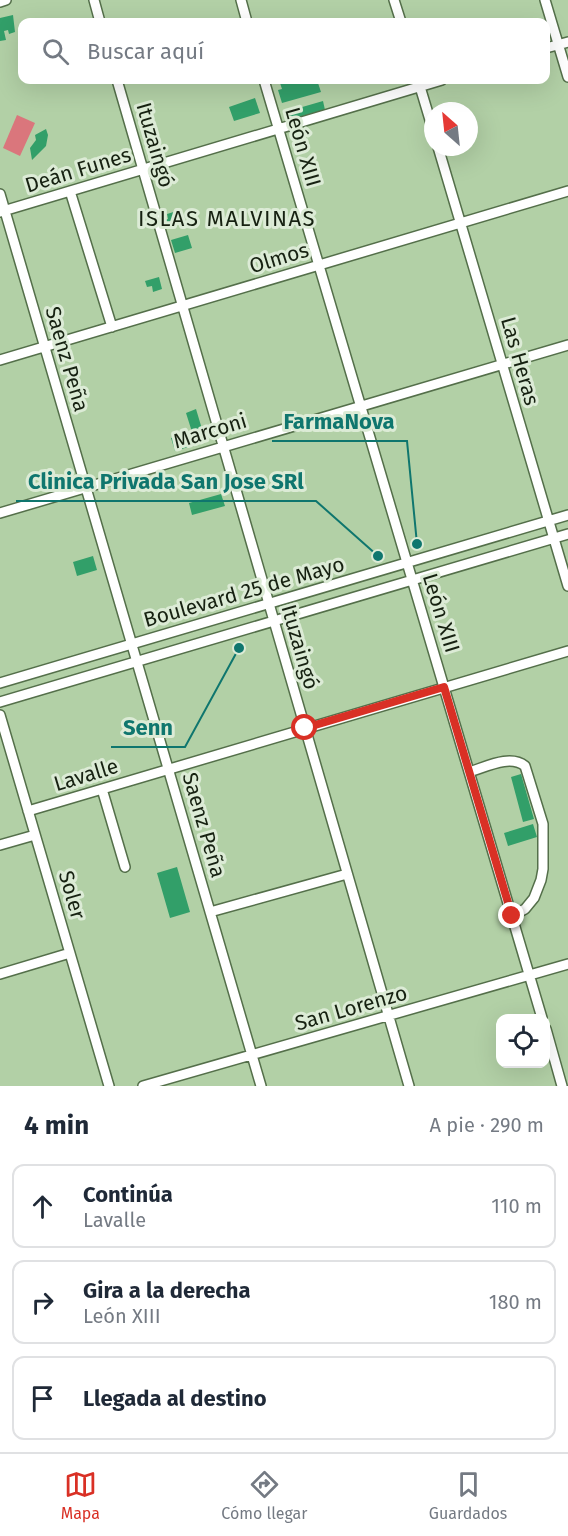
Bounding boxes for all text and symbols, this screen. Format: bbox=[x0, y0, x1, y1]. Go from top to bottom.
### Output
search box bbox=[18, 18, 550, 84]
icon: search bbox=[39, 35, 72, 68]
text: Buscar aquí bbox=[87, 38, 204, 65]
street label: Ituzaingó bbox=[130, 99, 180, 191]
north arrow bbox=[424, 102, 478, 156]
street label: León XIII bbox=[279, 104, 327, 190]
street label: Deán Funes bbox=[22, 142, 134, 198]
district label: ISLAS MALVINAS bbox=[138, 205, 316, 232]
street label: Olmos bbox=[246, 237, 312, 279]
street label: Saenz Peña bbox=[40, 303, 94, 415]
street label: Las Heras bbox=[495, 314, 545, 408]
callout: FarmaNova bbox=[272, 401, 407, 441]
street label: Marconi bbox=[170, 408, 250, 454]
text: FarmaNova bbox=[283, 408, 395, 435]
callout: Clinica Privada San Jose SRl bbox=[16, 461, 316, 501]
text: Clinica Privada San Jose SRl bbox=[28, 468, 304, 495]
street label: Boulevard 25 de Mayo bbox=[141, 551, 347, 633]
street label: León XIII bbox=[417, 570, 465, 656]
street label: Ituzaingó bbox=[275, 601, 325, 693]
callout: Senn bbox=[111, 707, 185, 747]
text: Senn bbox=[123, 714, 173, 741]
route start bbox=[291, 714, 317, 740]
street label: Lavalle bbox=[51, 753, 121, 797]
street label: Saenz Peña bbox=[177, 769, 231, 881]
street label: Soler bbox=[53, 868, 91, 922]
route end bbox=[498, 902, 524, 928]
street label: San Lorenzo bbox=[292, 980, 410, 1036]
map controls bbox=[496, 1014, 550, 1068]
button: locate bbox=[496, 1014, 550, 1068]
text: 4 min bbox=[24, 1110, 89, 1141]
text: A pie · 290 m bbox=[430, 1113, 544, 1137]
text: Continúa bbox=[83, 1181, 173, 1208]
icon: ahead bbox=[26, 1190, 59, 1223]
text: 110 m bbox=[491, 1194, 542, 1218]
text: Lavalle bbox=[83, 1208, 146, 1232]
text: Gira a la derecha bbox=[83, 1277, 251, 1304]
icon: right bbox=[26, 1286, 59, 1319]
text: 180 m bbox=[489, 1290, 542, 1314]
text: León XIII bbox=[83, 1304, 161, 1328]
icon: arrive bbox=[26, 1382, 59, 1415]
text: Llegada al destino bbox=[83, 1385, 267, 1412]
tab: Mapa bbox=[61, 1468, 100, 1523]
tab: Cómo llegar bbox=[221, 1468, 307, 1523]
tab: Guardados bbox=[429, 1468, 507, 1523]

